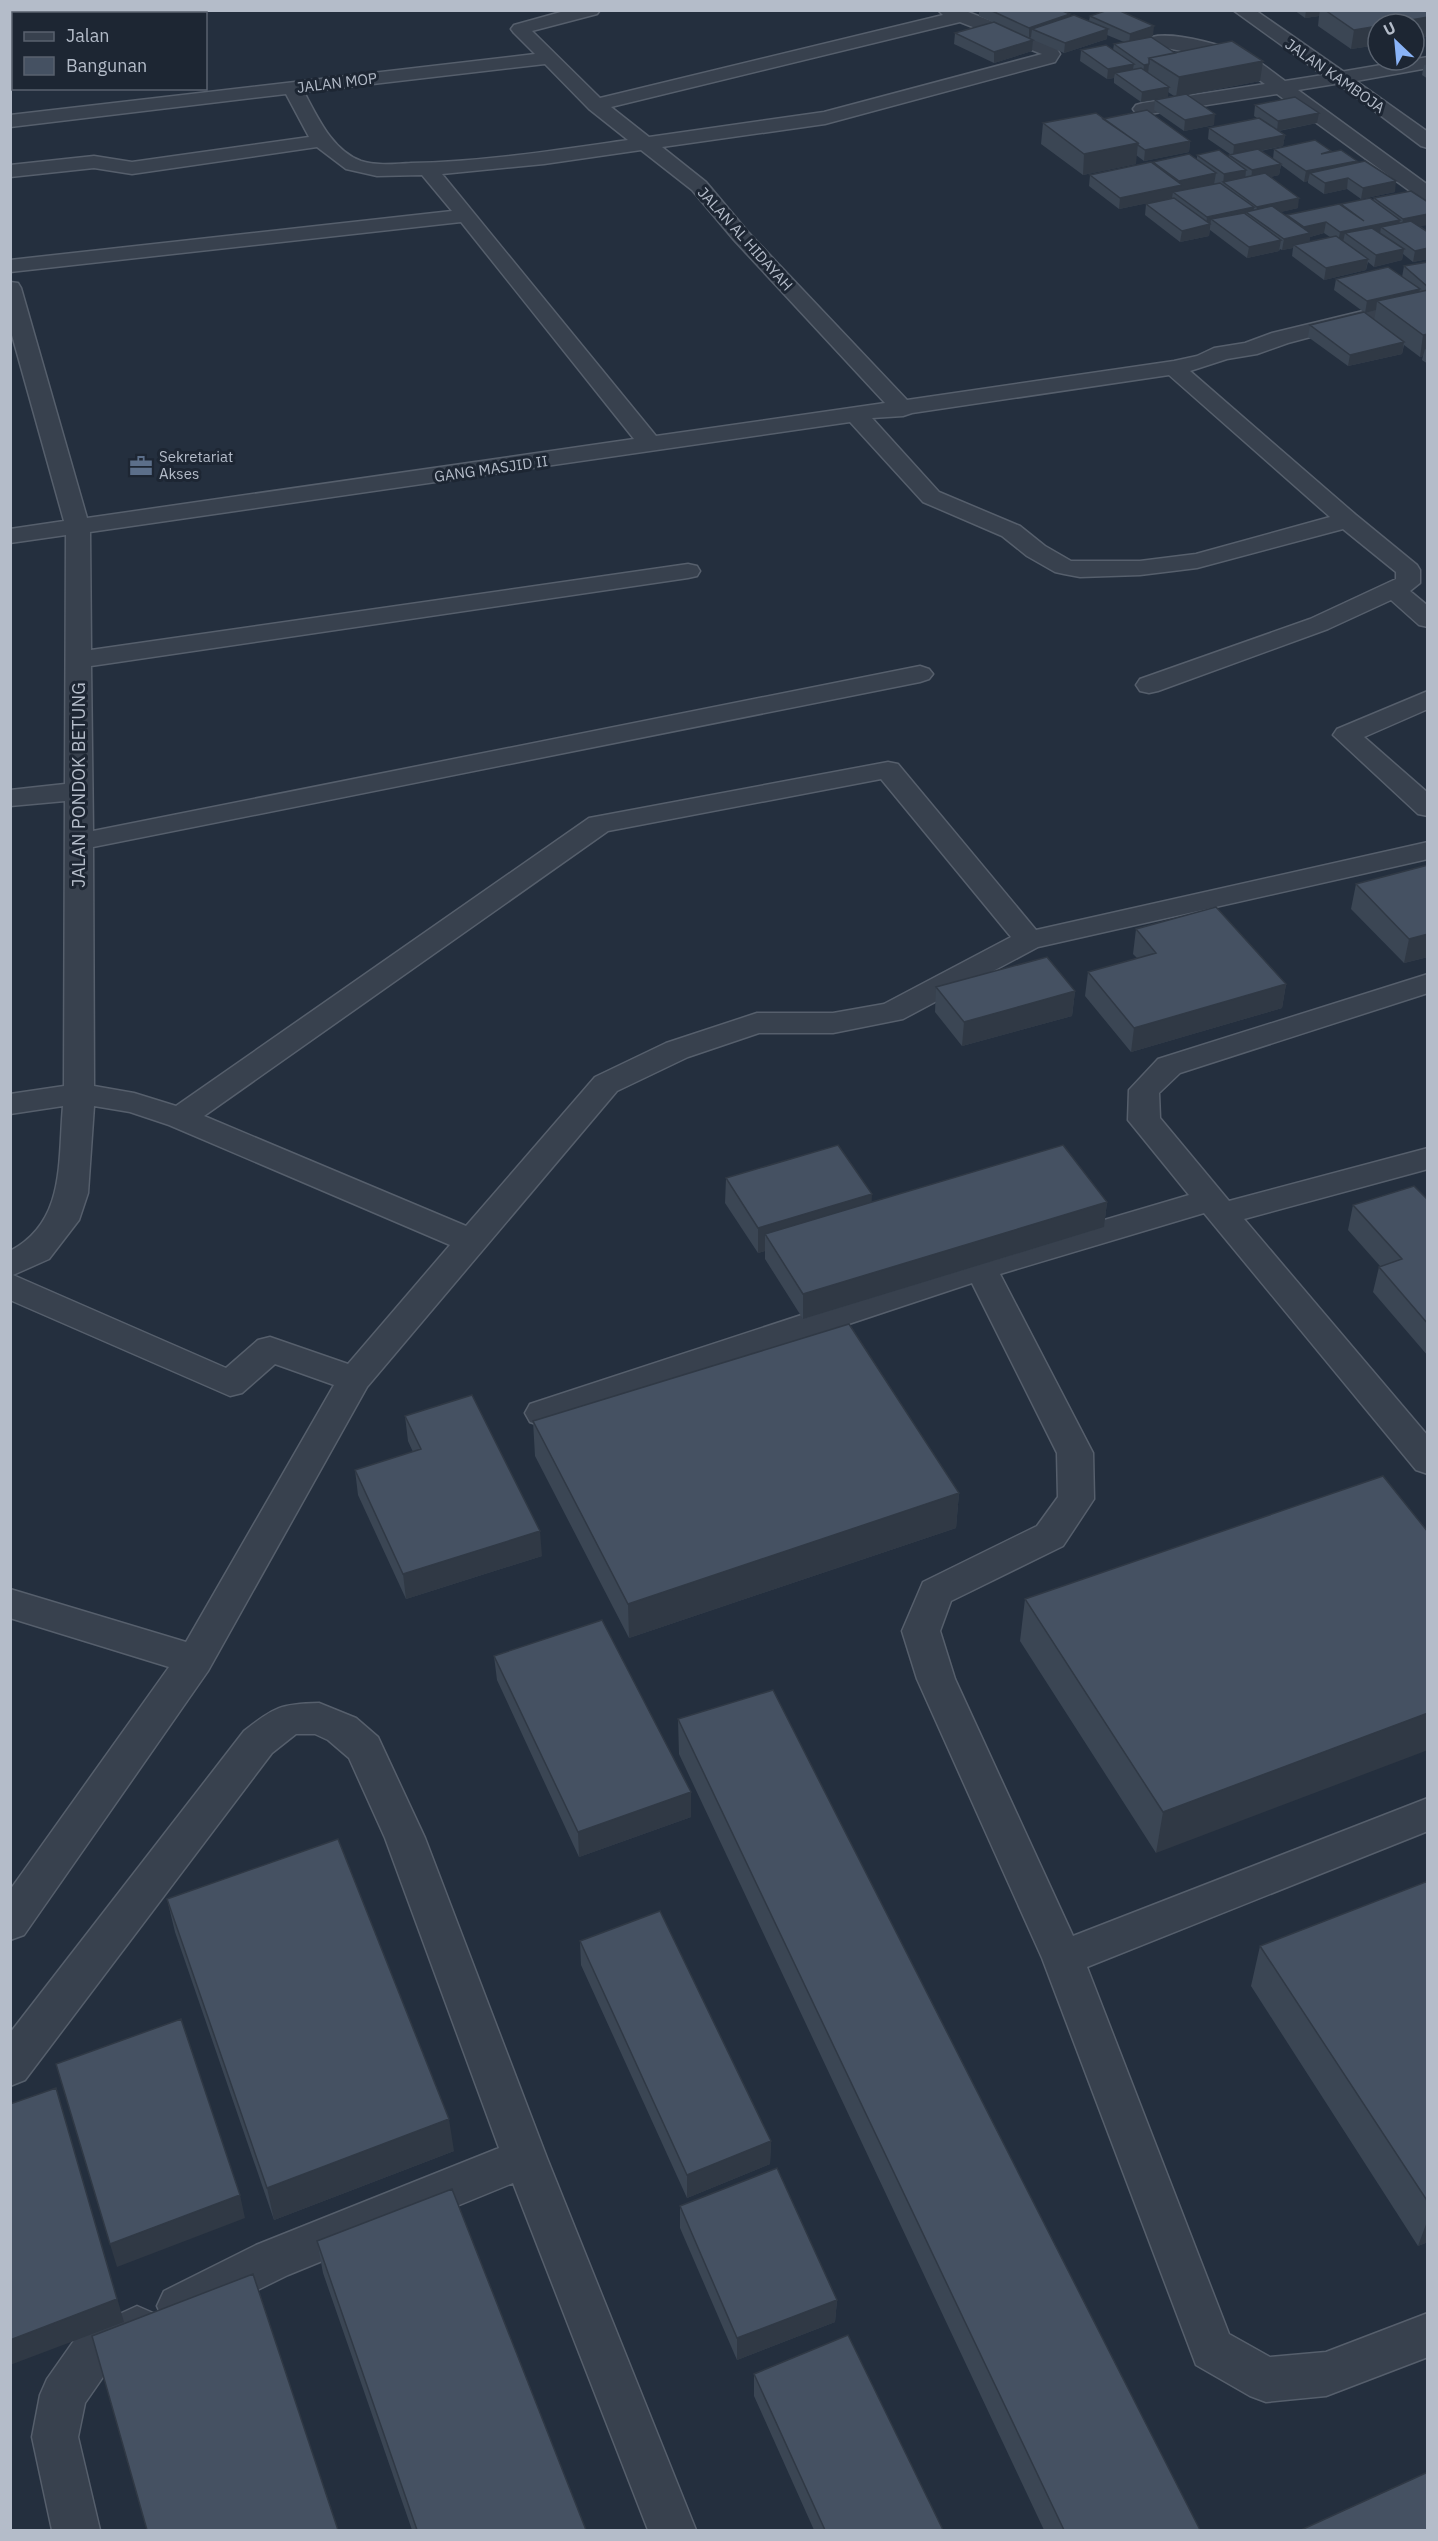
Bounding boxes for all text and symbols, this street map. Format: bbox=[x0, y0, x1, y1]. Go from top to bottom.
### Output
legend bbox=[12, 12, 207, 90]
north arrow bbox=[1366, 12, 1426, 72]
text: U bbox=[1380, 17, 1399, 40]
text: Jalan bbox=[66, 24, 110, 47]
street label: JALAN KAMBOJA bbox=[1282, 34, 1389, 117]
text: Bangunan bbox=[66, 54, 147, 77]
street label: JALAN MOP bbox=[296, 68, 378, 97]
street label: JALAN AL HIDAYAH bbox=[694, 183, 797, 294]
place label: Sekretariat Akses bbox=[159, 447, 233, 483]
street label: GANG MASJID II bbox=[433, 451, 549, 486]
office icon: Sekretariat Akses bbox=[128, 453, 154, 479]
street label: JALAN PONDOK BETUNG bbox=[67, 682, 90, 888]

